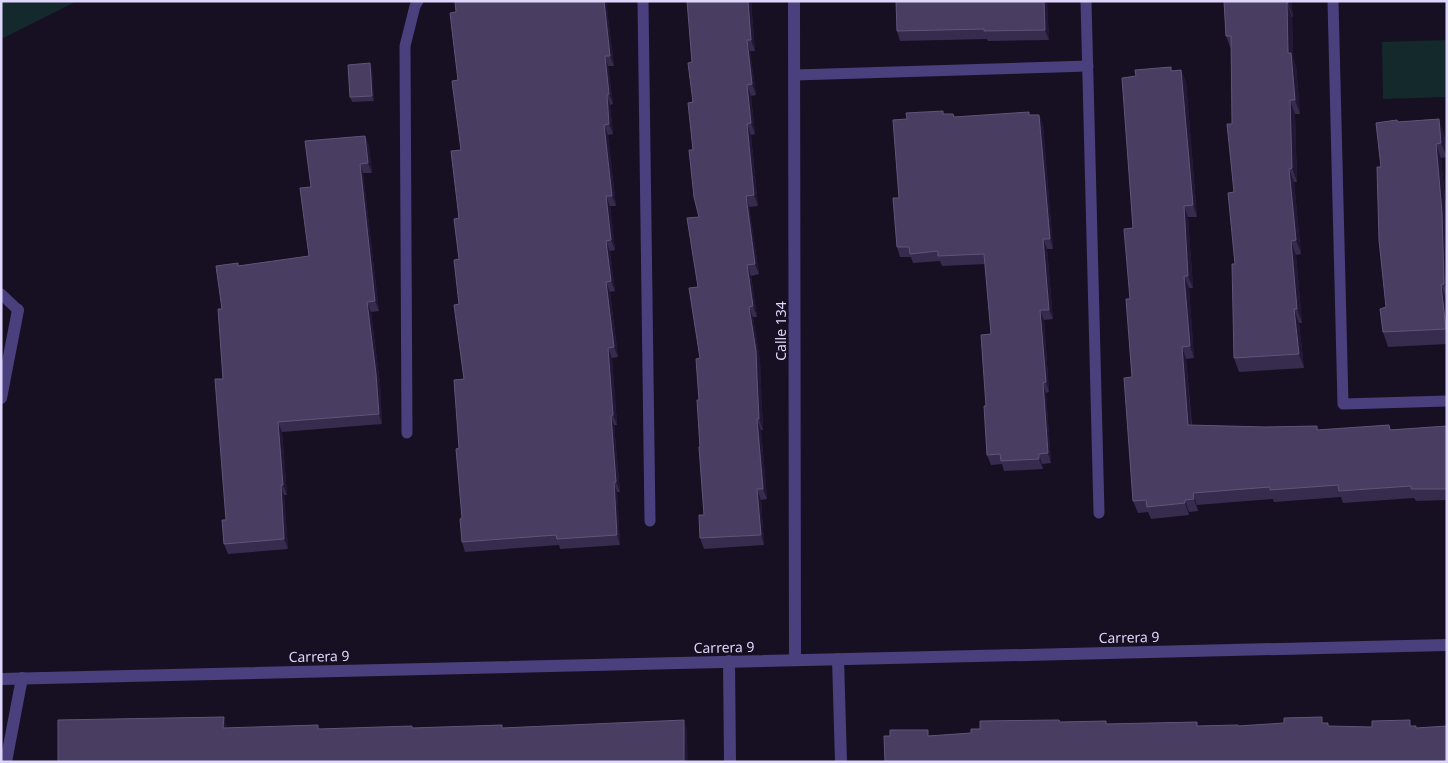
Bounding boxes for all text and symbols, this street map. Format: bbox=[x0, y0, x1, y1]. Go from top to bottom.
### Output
street label: Calle 134 bbox=[771, 301, 790, 361]
street label: Carrera 9 bbox=[1098, 627, 1160, 647]
street label: Carrera 9 bbox=[693, 637, 755, 657]
street label: Carrera 9 bbox=[288, 646, 350, 666]

